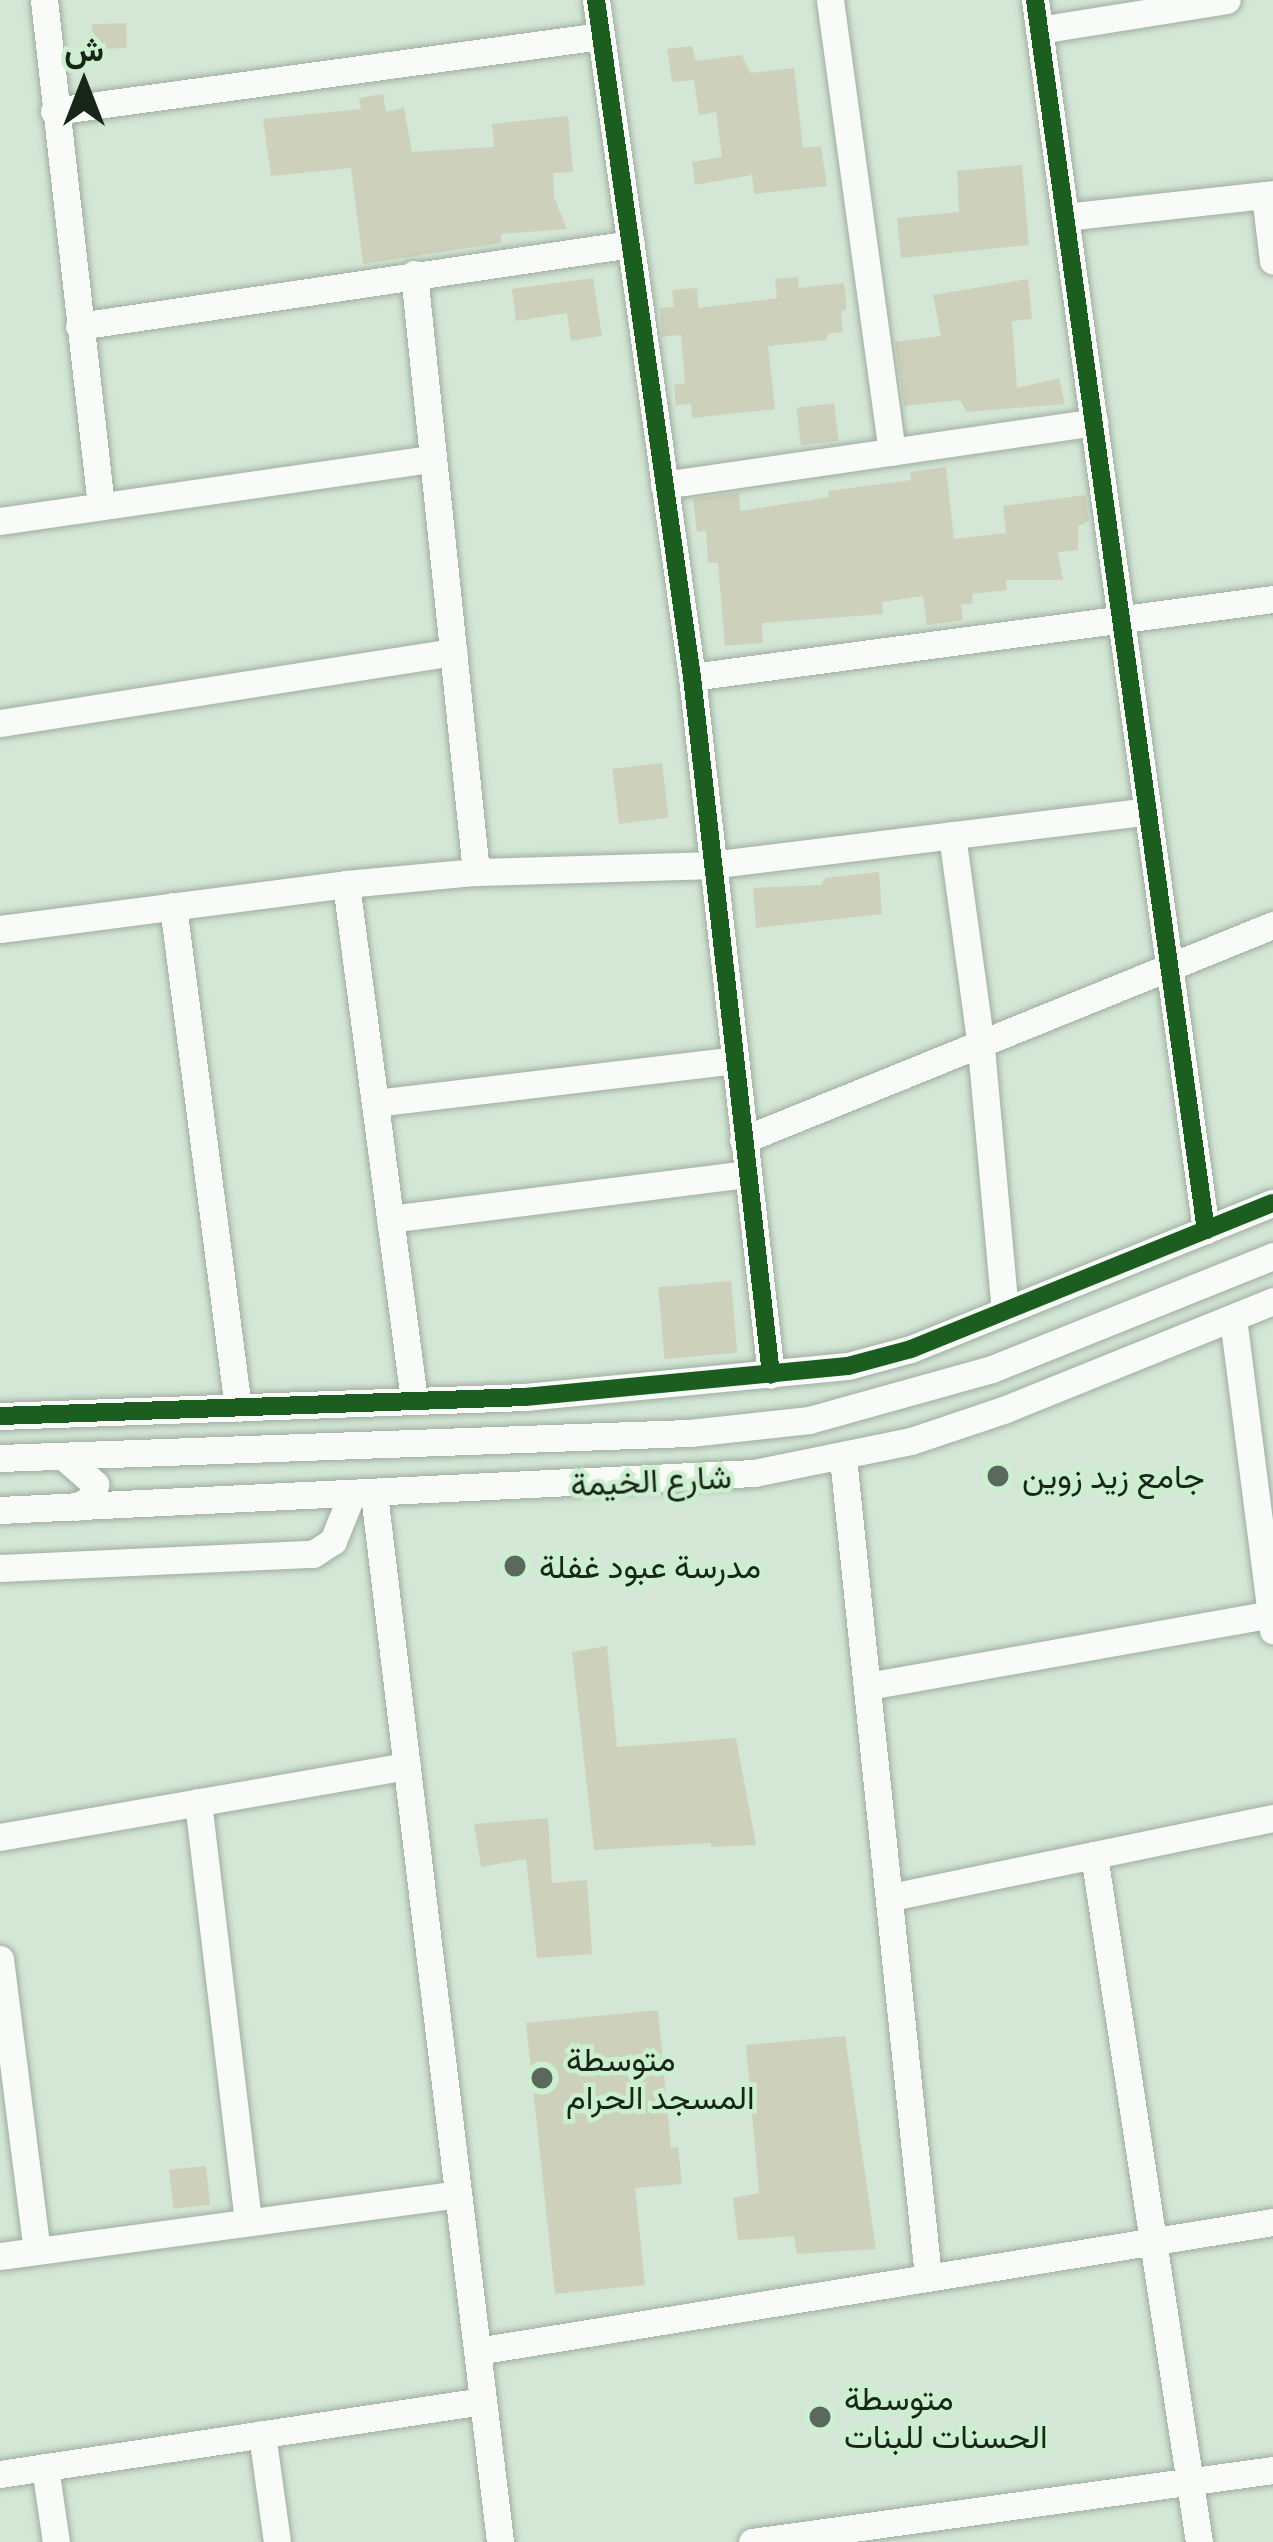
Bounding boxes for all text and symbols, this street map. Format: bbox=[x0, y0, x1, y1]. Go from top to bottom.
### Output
north arrow bbox=[24, 24, 144, 144]
text: ش bbox=[64, 28, 104, 68]
street label: شارع الخيمة bbox=[569, 1456, 733, 1504]
place label: جامع زيد زوين bbox=[1022, 1456, 1205, 1496]
marker: جامع زيد زوين bbox=[985, 1463, 1011, 1489]
place label: مدرسة عبود غفلة bbox=[539, 1546, 761, 1586]
marker: مدرسة عبود غفلة bbox=[502, 1553, 528, 1579]
place label: متوسطة المسجد الحرام bbox=[566, 2039, 755, 2117]
marker: متوسطة المسجد الحرام bbox=[529, 2065, 555, 2091]
place label: متوسطة الحسنات للبنات bbox=[844, 2378, 1048, 2456]
marker: متوسطة الحسنات للبنات bbox=[807, 2404, 833, 2430]

